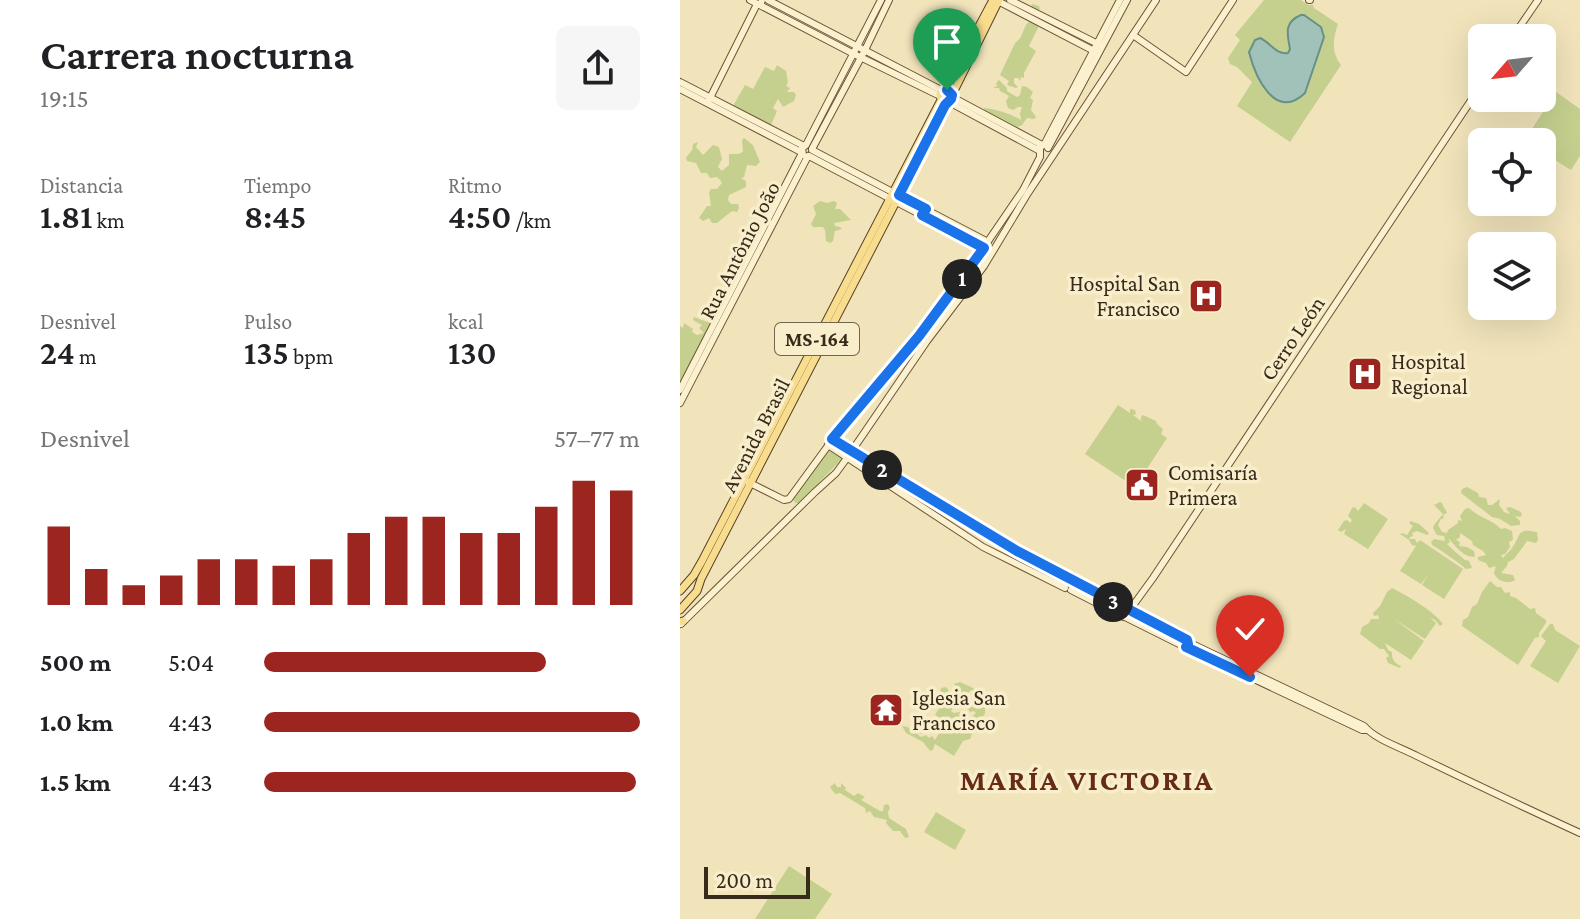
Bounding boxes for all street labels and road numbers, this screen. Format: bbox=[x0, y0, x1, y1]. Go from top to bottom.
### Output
street label: Rua Antônio João bbox=[694, 177, 785, 323]
street label: Cerro León bbox=[1255, 291, 1330, 385]
road number: MS-164 bbox=[775, 323, 859, 355]
street label: Avenida Brasil bbox=[716, 374, 795, 497]

